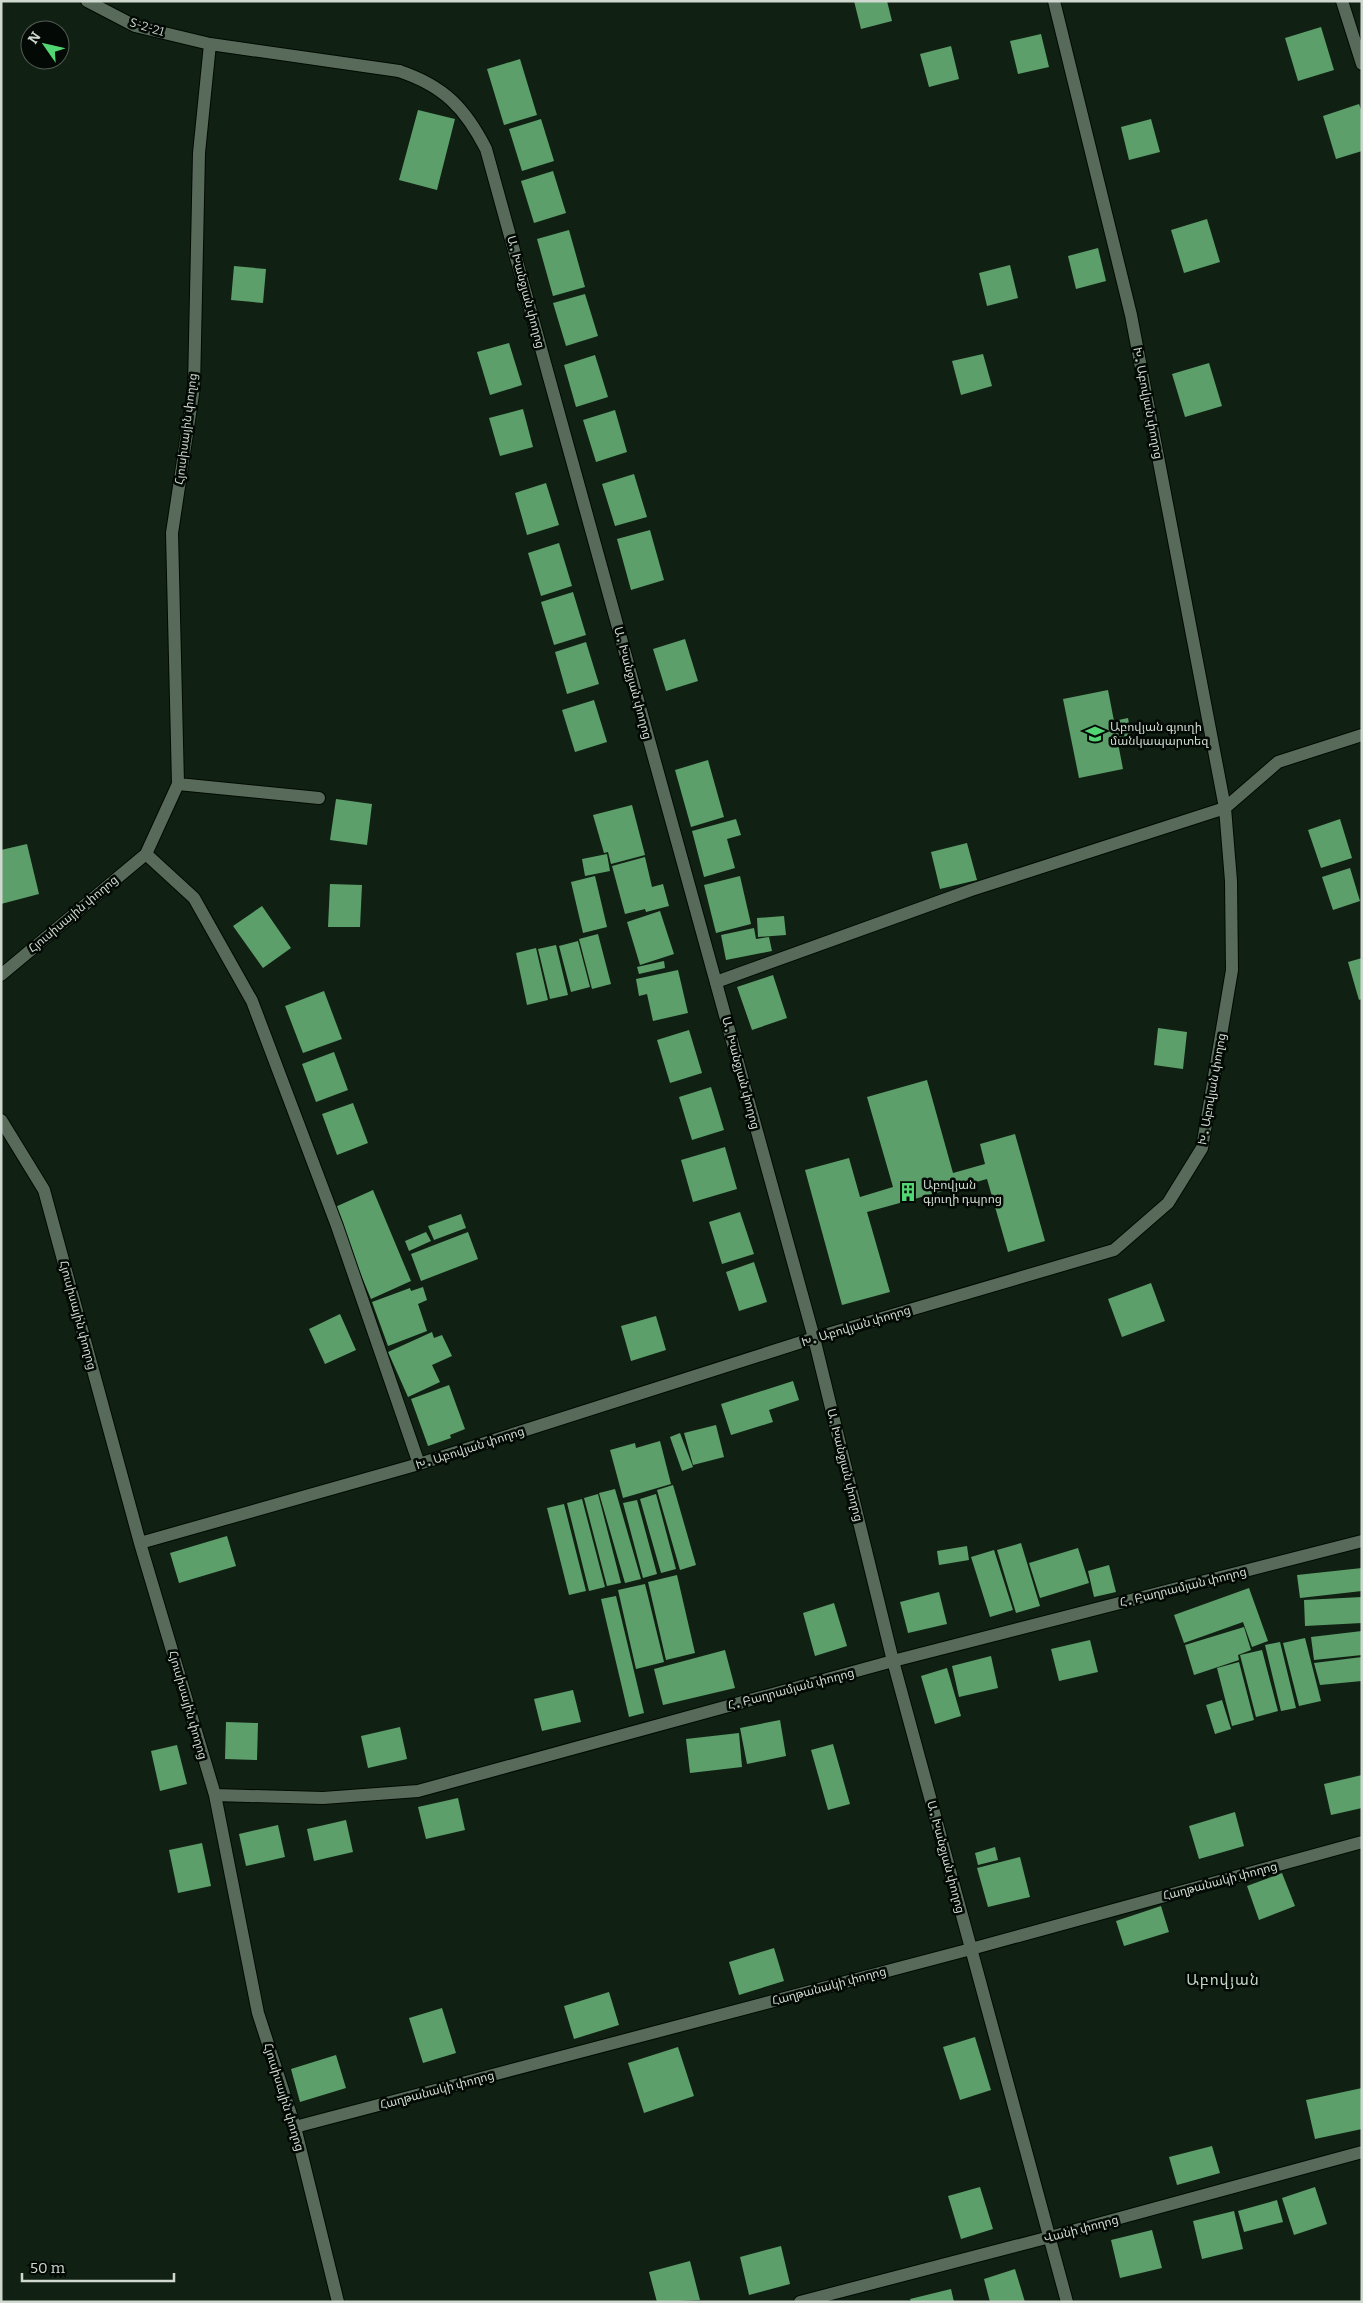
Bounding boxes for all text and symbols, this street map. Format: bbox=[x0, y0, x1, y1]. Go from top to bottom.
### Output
street label: Տ-2-21 bbox=[128, 15, 166, 39]
north arrow bbox=[20, 20, 70, 70]
text: N bbox=[25, 29, 45, 47]
street label: Ա․ Խանջյան փողոց bbox=[504, 234, 548, 350]
street label: Խ․ Աբովյան փողոց bbox=[1130, 346, 1166, 460]
street label: Հյուսիսային փողոց bbox=[172, 372, 200, 486]
street label: Ա․ Խանջյան փողոց bbox=[611, 625, 655, 741]
place label: Աբովյան գյուղի մանկապարտեզ bbox=[1110, 720, 1209, 748]
school or university icon: Աբովյան գյուղի մանկապարտեզ bbox=[1084, 723, 1106, 745]
street label: Հյուսիսային փողոց bbox=[25, 872, 121, 956]
street label: Ա․ Խանջյան փողոց bbox=[719, 1015, 763, 1131]
street label: Խ․ Աբովյան փողոց bbox=[1195, 1032, 1229, 1146]
place label: Աբովյան գյուղի դպրոց bbox=[923, 1178, 1002, 1206]
building icon: Աբովյան գյուղի դպրոց bbox=[897, 1181, 919, 1203]
street label: Հյուսիսային փողոց bbox=[57, 1259, 99, 1371]
street label: Խ․ Աբովյան փողոց bbox=[800, 1303, 912, 1349]
street label: Ա․ Խանջյան փողոց bbox=[824, 1407, 866, 1523]
street label: Խ․ Աբովյան փողոց bbox=[414, 1424, 526, 1472]
street label: Հ․ Բաղրամյան փողոց bbox=[1118, 1564, 1248, 1610]
street label: Հյուսիսային փողոց bbox=[166, 1649, 210, 1761]
street label: Հ․ Բաղրամյան փողոց bbox=[726, 1665, 856, 1713]
street label: Ա․ Խանջյան փողոց bbox=[924, 1799, 968, 1915]
street label: Հաղթանակի փողոց bbox=[1161, 1859, 1279, 1903]
street label: Հաղթանակի փողոց bbox=[770, 1964, 888, 2008]
district label: Աբովյան bbox=[1186, 1971, 1260, 1989]
street label: Հյուսիսային փողոց bbox=[261, 2041, 307, 2153]
street label: Հաղթանակի փողոց bbox=[378, 2068, 496, 2112]
street label: Վանի փողոց bbox=[1042, 2212, 1120, 2246]
scale bar bbox=[22, 2250, 175, 2282]
text: 50 m bbox=[30, 2259, 66, 2277]

